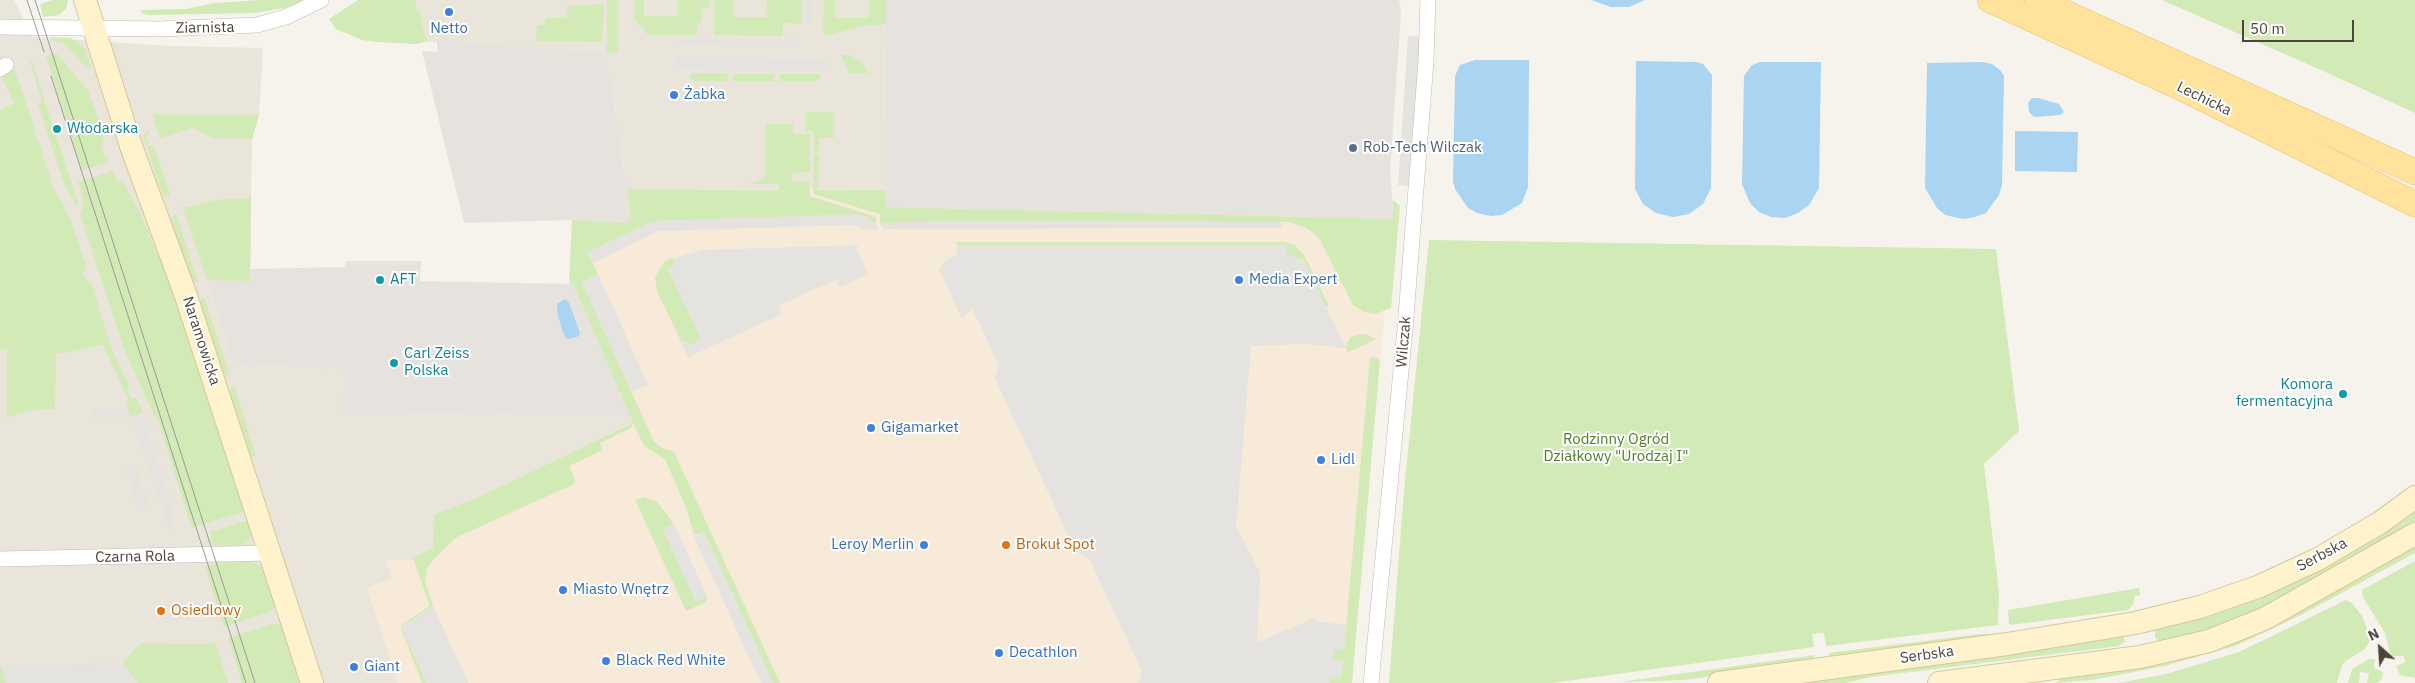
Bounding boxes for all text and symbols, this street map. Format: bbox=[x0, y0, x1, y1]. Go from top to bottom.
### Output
marker: Netto bbox=[443, 6, 455, 18]
scale bar bbox=[2245, 10, 2358, 42]
street label: Ziarnista bbox=[175, 18, 235, 38]
text: 50 m bbox=[2250, 19, 2285, 38]
place label: Netto bbox=[430, 20, 468, 38]
street label: Lechicka bbox=[2174, 78, 2234, 120]
place label: Żabka bbox=[684, 86, 725, 104]
marker: Żabka bbox=[668, 89, 680, 101]
place label: Włodarska bbox=[67, 120, 138, 138]
marker: Włodarska bbox=[51, 123, 63, 135]
place label: Rob-Tech Wilczak bbox=[1363, 139, 1482, 157]
marker: Rob-Tech Wilczak bbox=[1347, 142, 1359, 154]
place label: AFT bbox=[390, 271, 417, 289]
place label: Media Expert bbox=[1249, 271, 1338, 289]
marker: AFT bbox=[374, 274, 386, 286]
marker: Media Expert bbox=[1233, 274, 1245, 286]
street label: Naramowicka bbox=[178, 294, 224, 388]
street label: Wilczak bbox=[1393, 316, 1415, 368]
place label: Carl Zeiss Polska bbox=[404, 345, 470, 380]
marker: Carl Zeiss Polska bbox=[388, 357, 400, 369]
place label: Komora fermentacyjna bbox=[2236, 376, 2333, 411]
marker: Komora fermentacyjna bbox=[2337, 388, 2349, 400]
place label: Gigamarket bbox=[881, 419, 959, 437]
marker: Gigamarket bbox=[865, 422, 877, 434]
park label: Rodzinny Ogród Działkowy "Urodzaj I" bbox=[1543, 431, 1689, 466]
place label: Lidl bbox=[1331, 451, 1355, 469]
marker: Lidl bbox=[1315, 454, 1327, 466]
street label: Serbska bbox=[2294, 534, 2350, 576]
place label: Leroy Merlin bbox=[831, 536, 914, 554]
place label: Brokuł Spot bbox=[1016, 536, 1095, 554]
marker: Leroy Merlin bbox=[918, 539, 930, 551]
marker: Brokuł Spot bbox=[1000, 539, 1012, 551]
street label: Czarna Rola bbox=[95, 547, 175, 567]
place label: Miasto Wnętrz bbox=[573, 581, 669, 599]
marker: Miasto Wnętrz bbox=[557, 584, 569, 596]
place label: Osiedlowy bbox=[171, 602, 241, 620]
marker: Osiedlowy bbox=[155, 605, 167, 617]
north arrow bbox=[2355, 623, 2405, 673]
text: N bbox=[2365, 624, 2382, 645]
street label: Serbska bbox=[1899, 642, 1955, 668]
place label: Decathlon bbox=[1009, 644, 1078, 662]
marker: Decathlon bbox=[993, 647, 1005, 659]
place label: Black Red White bbox=[616, 652, 726, 670]
marker: Black Red White bbox=[600, 655, 612, 667]
place label: Giant bbox=[364, 658, 400, 676]
marker: Giant bbox=[348, 661, 360, 673]

